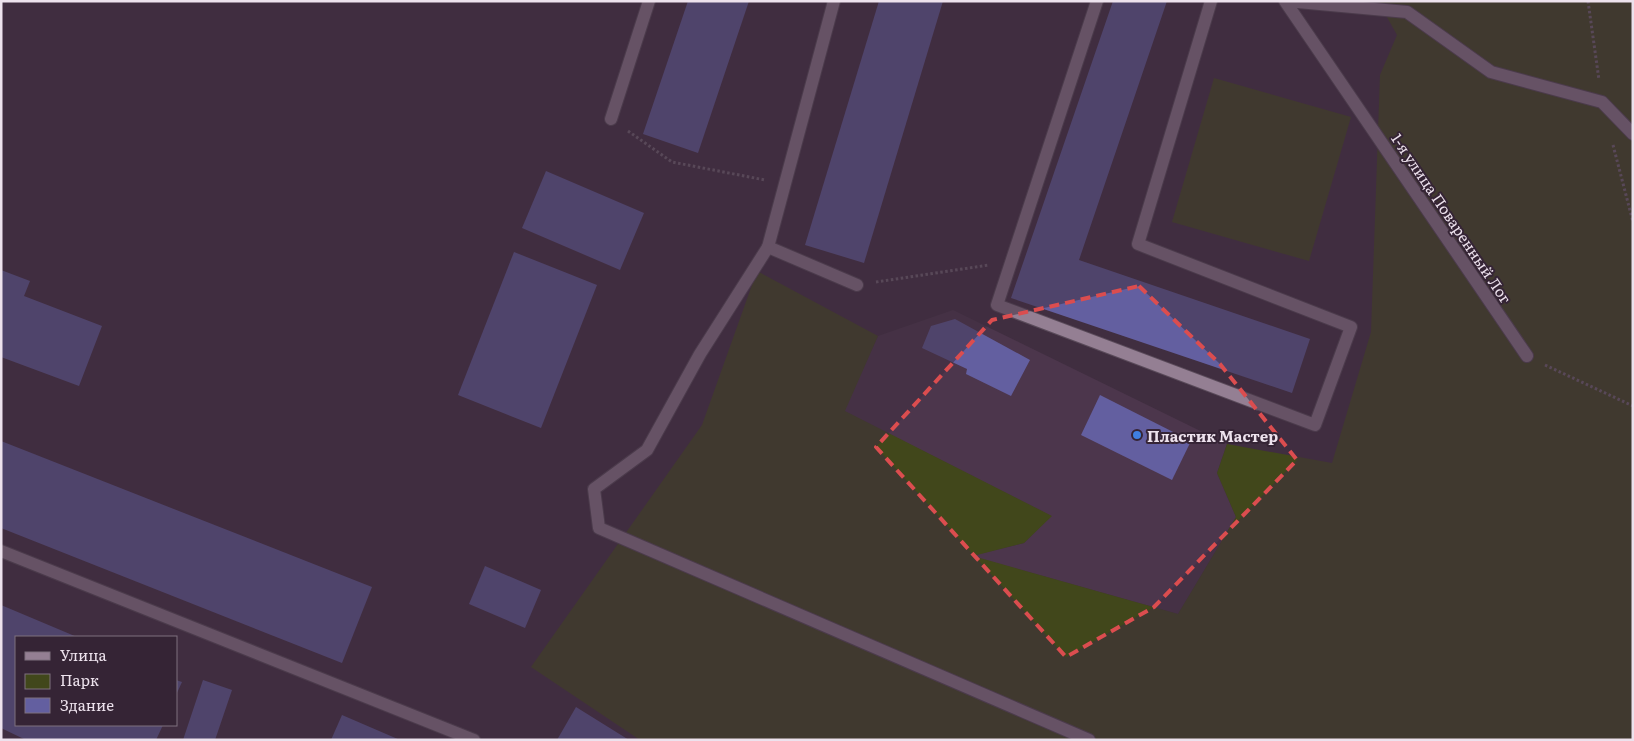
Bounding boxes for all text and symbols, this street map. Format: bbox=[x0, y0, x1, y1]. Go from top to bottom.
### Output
street label: 1-я улица Поваренный Лог bbox=[1386, 128, 1518, 308]
place label: Пластик Мастер bbox=[1147, 424, 1278, 447]
marker: Пластик Мастер bbox=[1131, 429, 1143, 441]
legend bbox=[15, 636, 178, 726]
text: Улица bbox=[60, 643, 108, 666]
text: Парк bbox=[60, 668, 99, 691]
text: Здание bbox=[60, 693, 114, 716]

